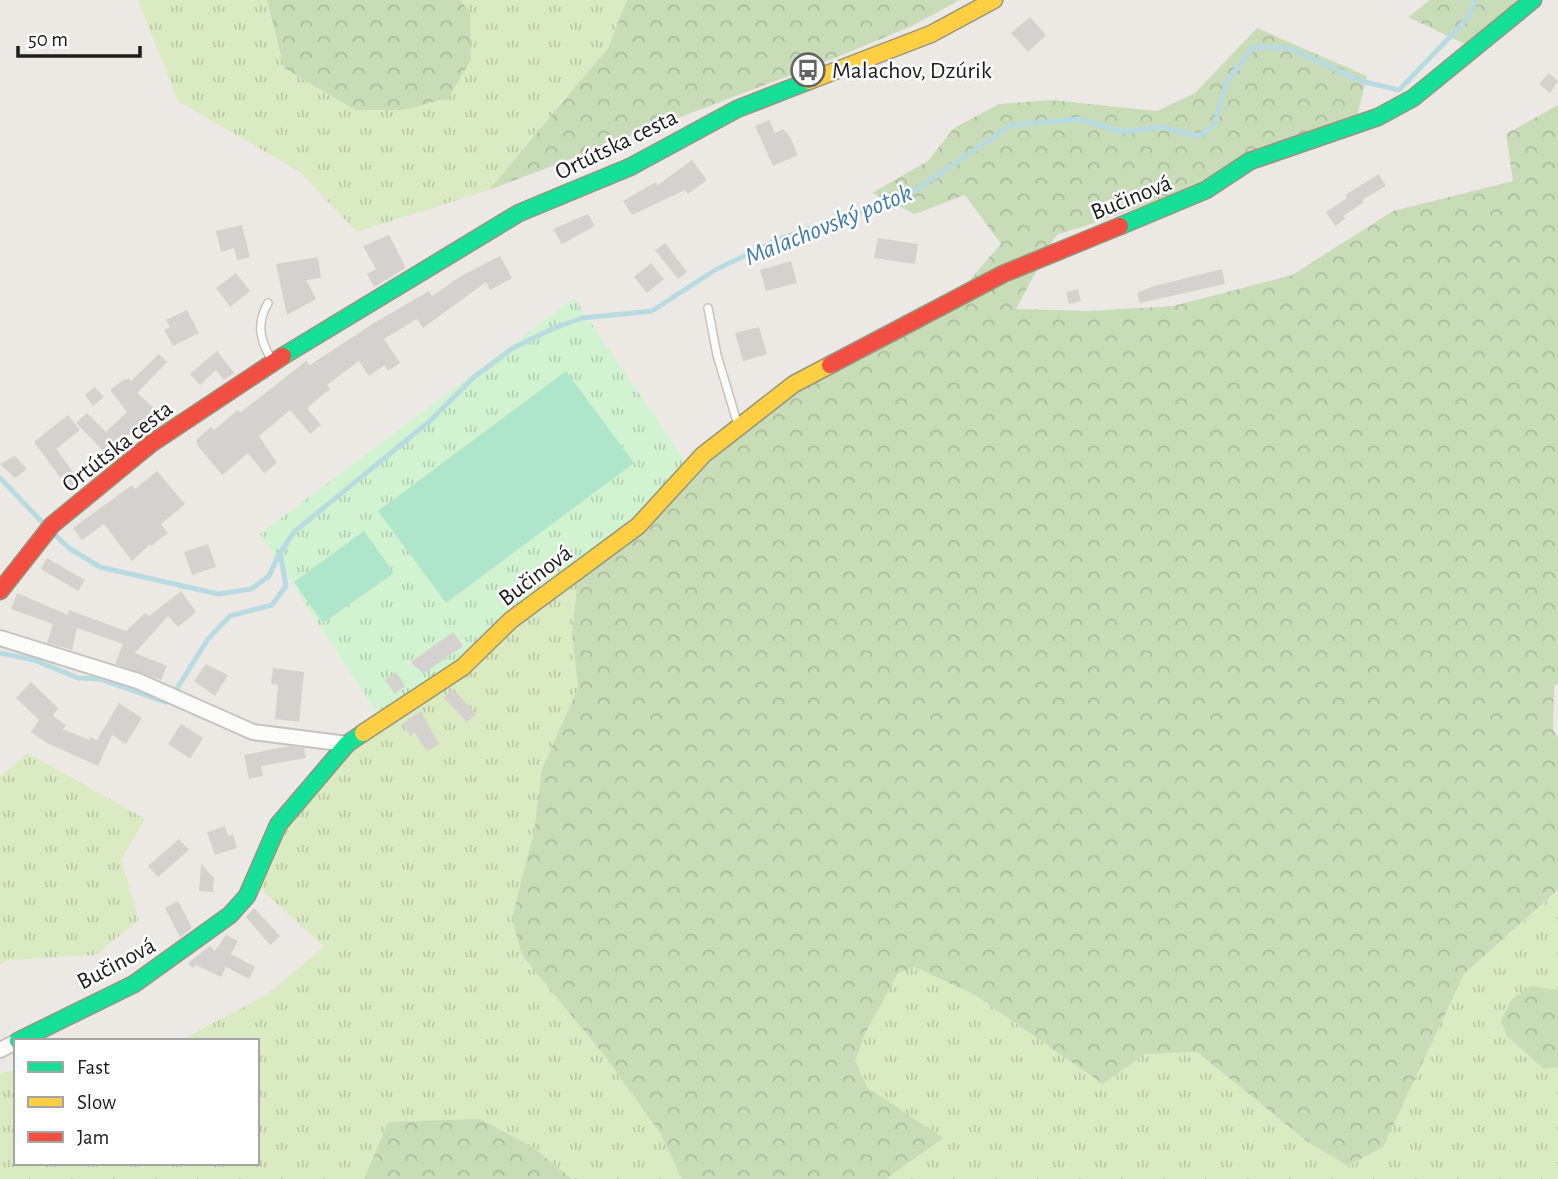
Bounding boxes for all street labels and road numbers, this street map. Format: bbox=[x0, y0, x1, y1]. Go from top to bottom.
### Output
street label: Ortútska cesta bbox=[551, 105, 681, 185]
street label: Bučinová bbox=[1088, 171, 1175, 225]
street label: Ortútska cesta bbox=[58, 396, 177, 497]
street label: Bučinová bbox=[495, 541, 577, 611]
street label: Bučinová bbox=[73, 933, 160, 994]

